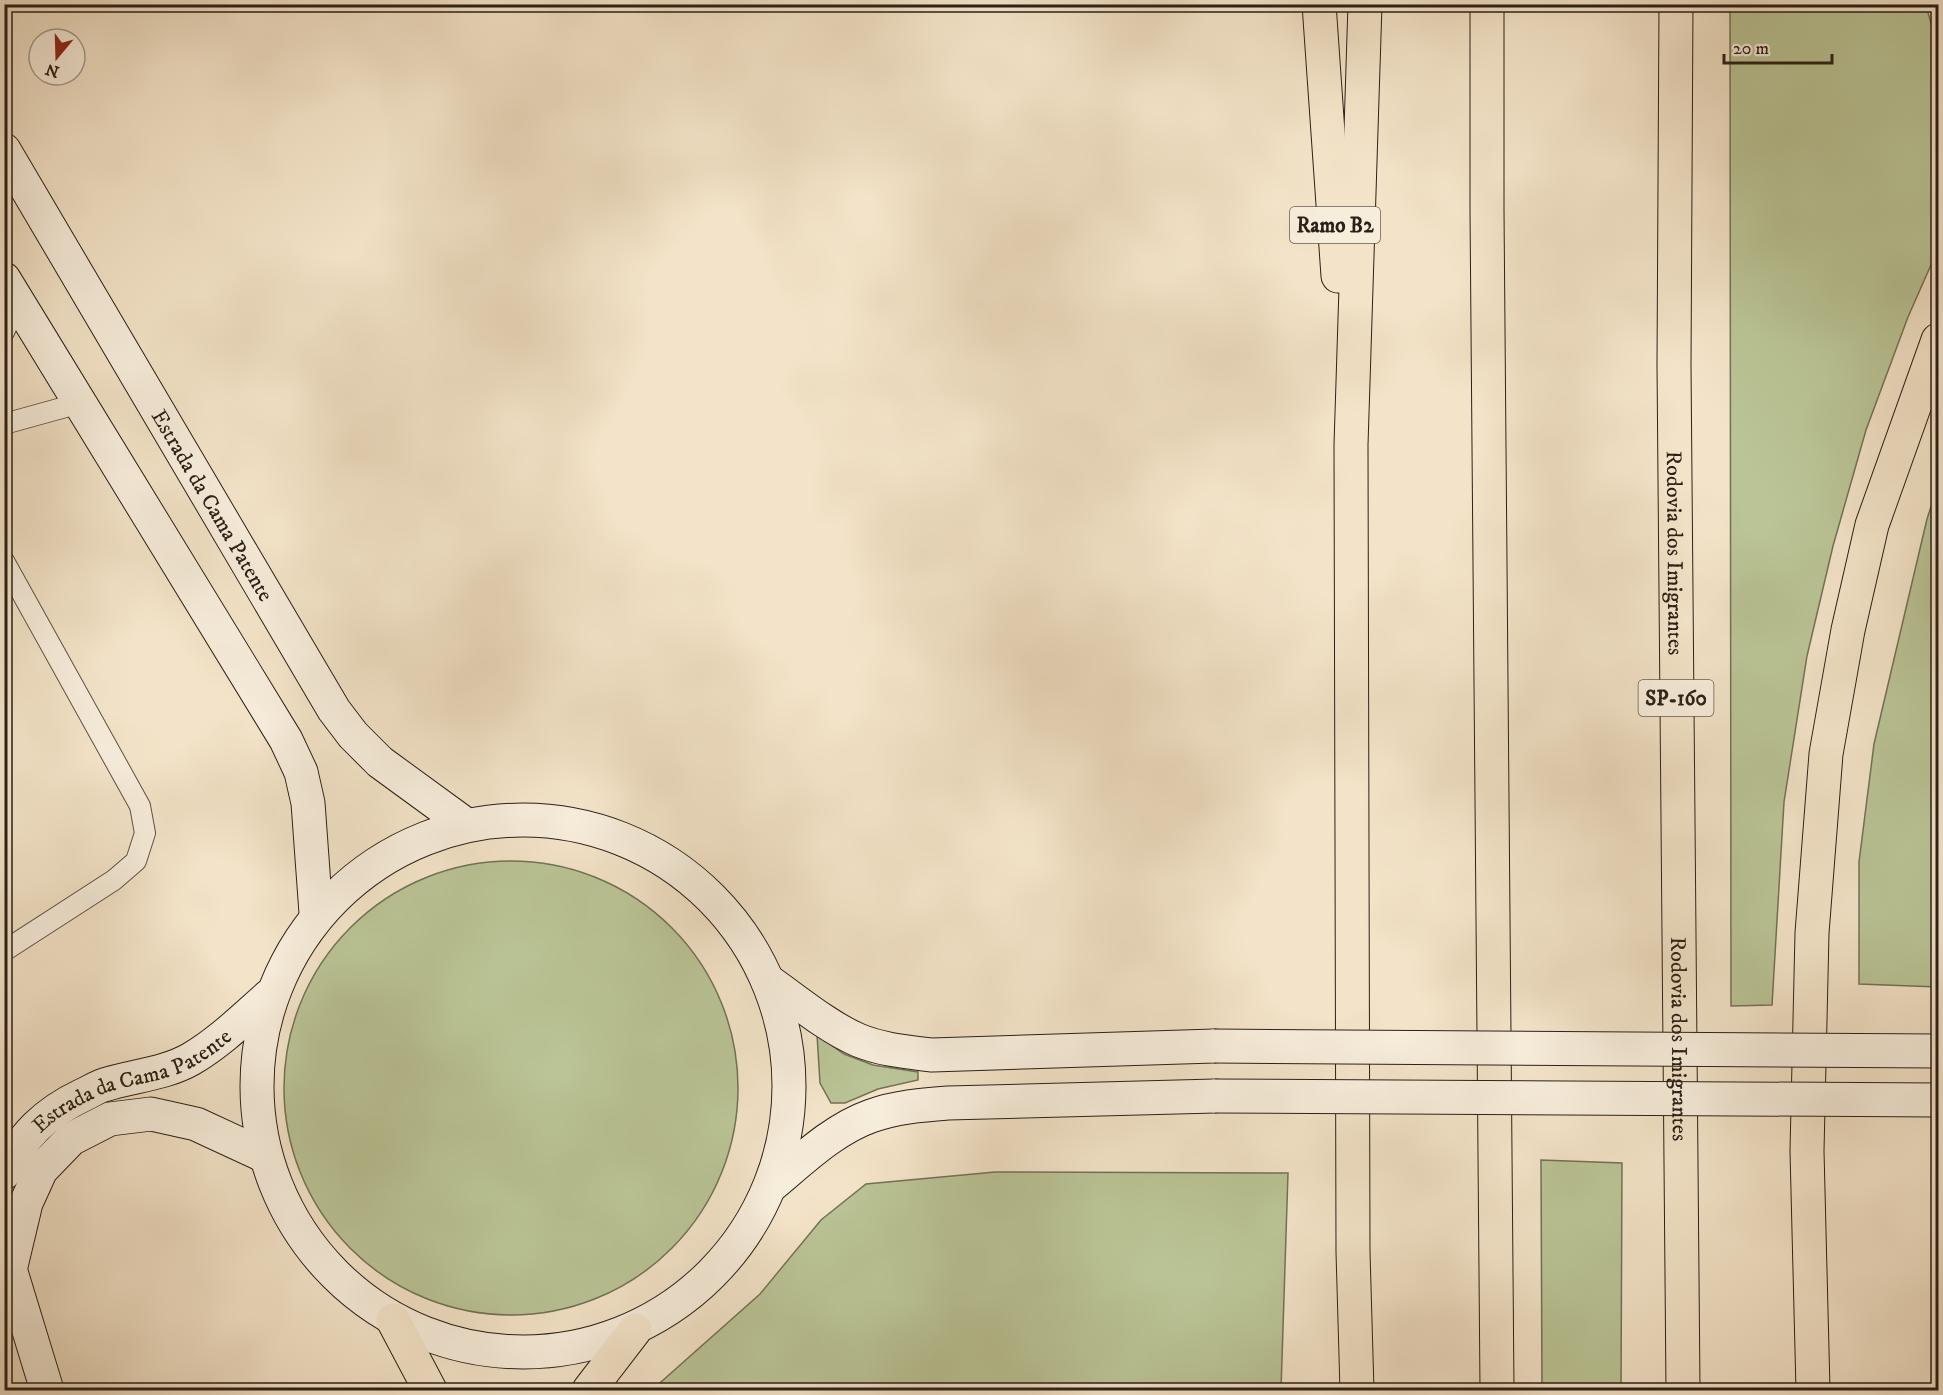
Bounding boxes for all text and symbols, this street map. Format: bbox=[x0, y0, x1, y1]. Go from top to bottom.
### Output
north arrow bbox=[27, 27, 87, 87]
scale bar bbox=[1724, 27, 1832, 65]
text: 20 m bbox=[1733, 38, 1769, 60]
text: N bbox=[43, 59, 62, 82]
road number: Ramo B2 bbox=[1290, 207, 1380, 243]
street label: Estrada da Cama Patente bbox=[145, 405, 279, 607]
street label: Rodovia dos Imigrantes bbox=[1660, 451, 1689, 655]
road number: SP-160 bbox=[1638, 680, 1714, 716]
street label: Rodovia dos Imigrantes bbox=[1664, 937, 1693, 1141]
street label: Estrada da Cama Patente bbox=[27, 1023, 237, 1139]

